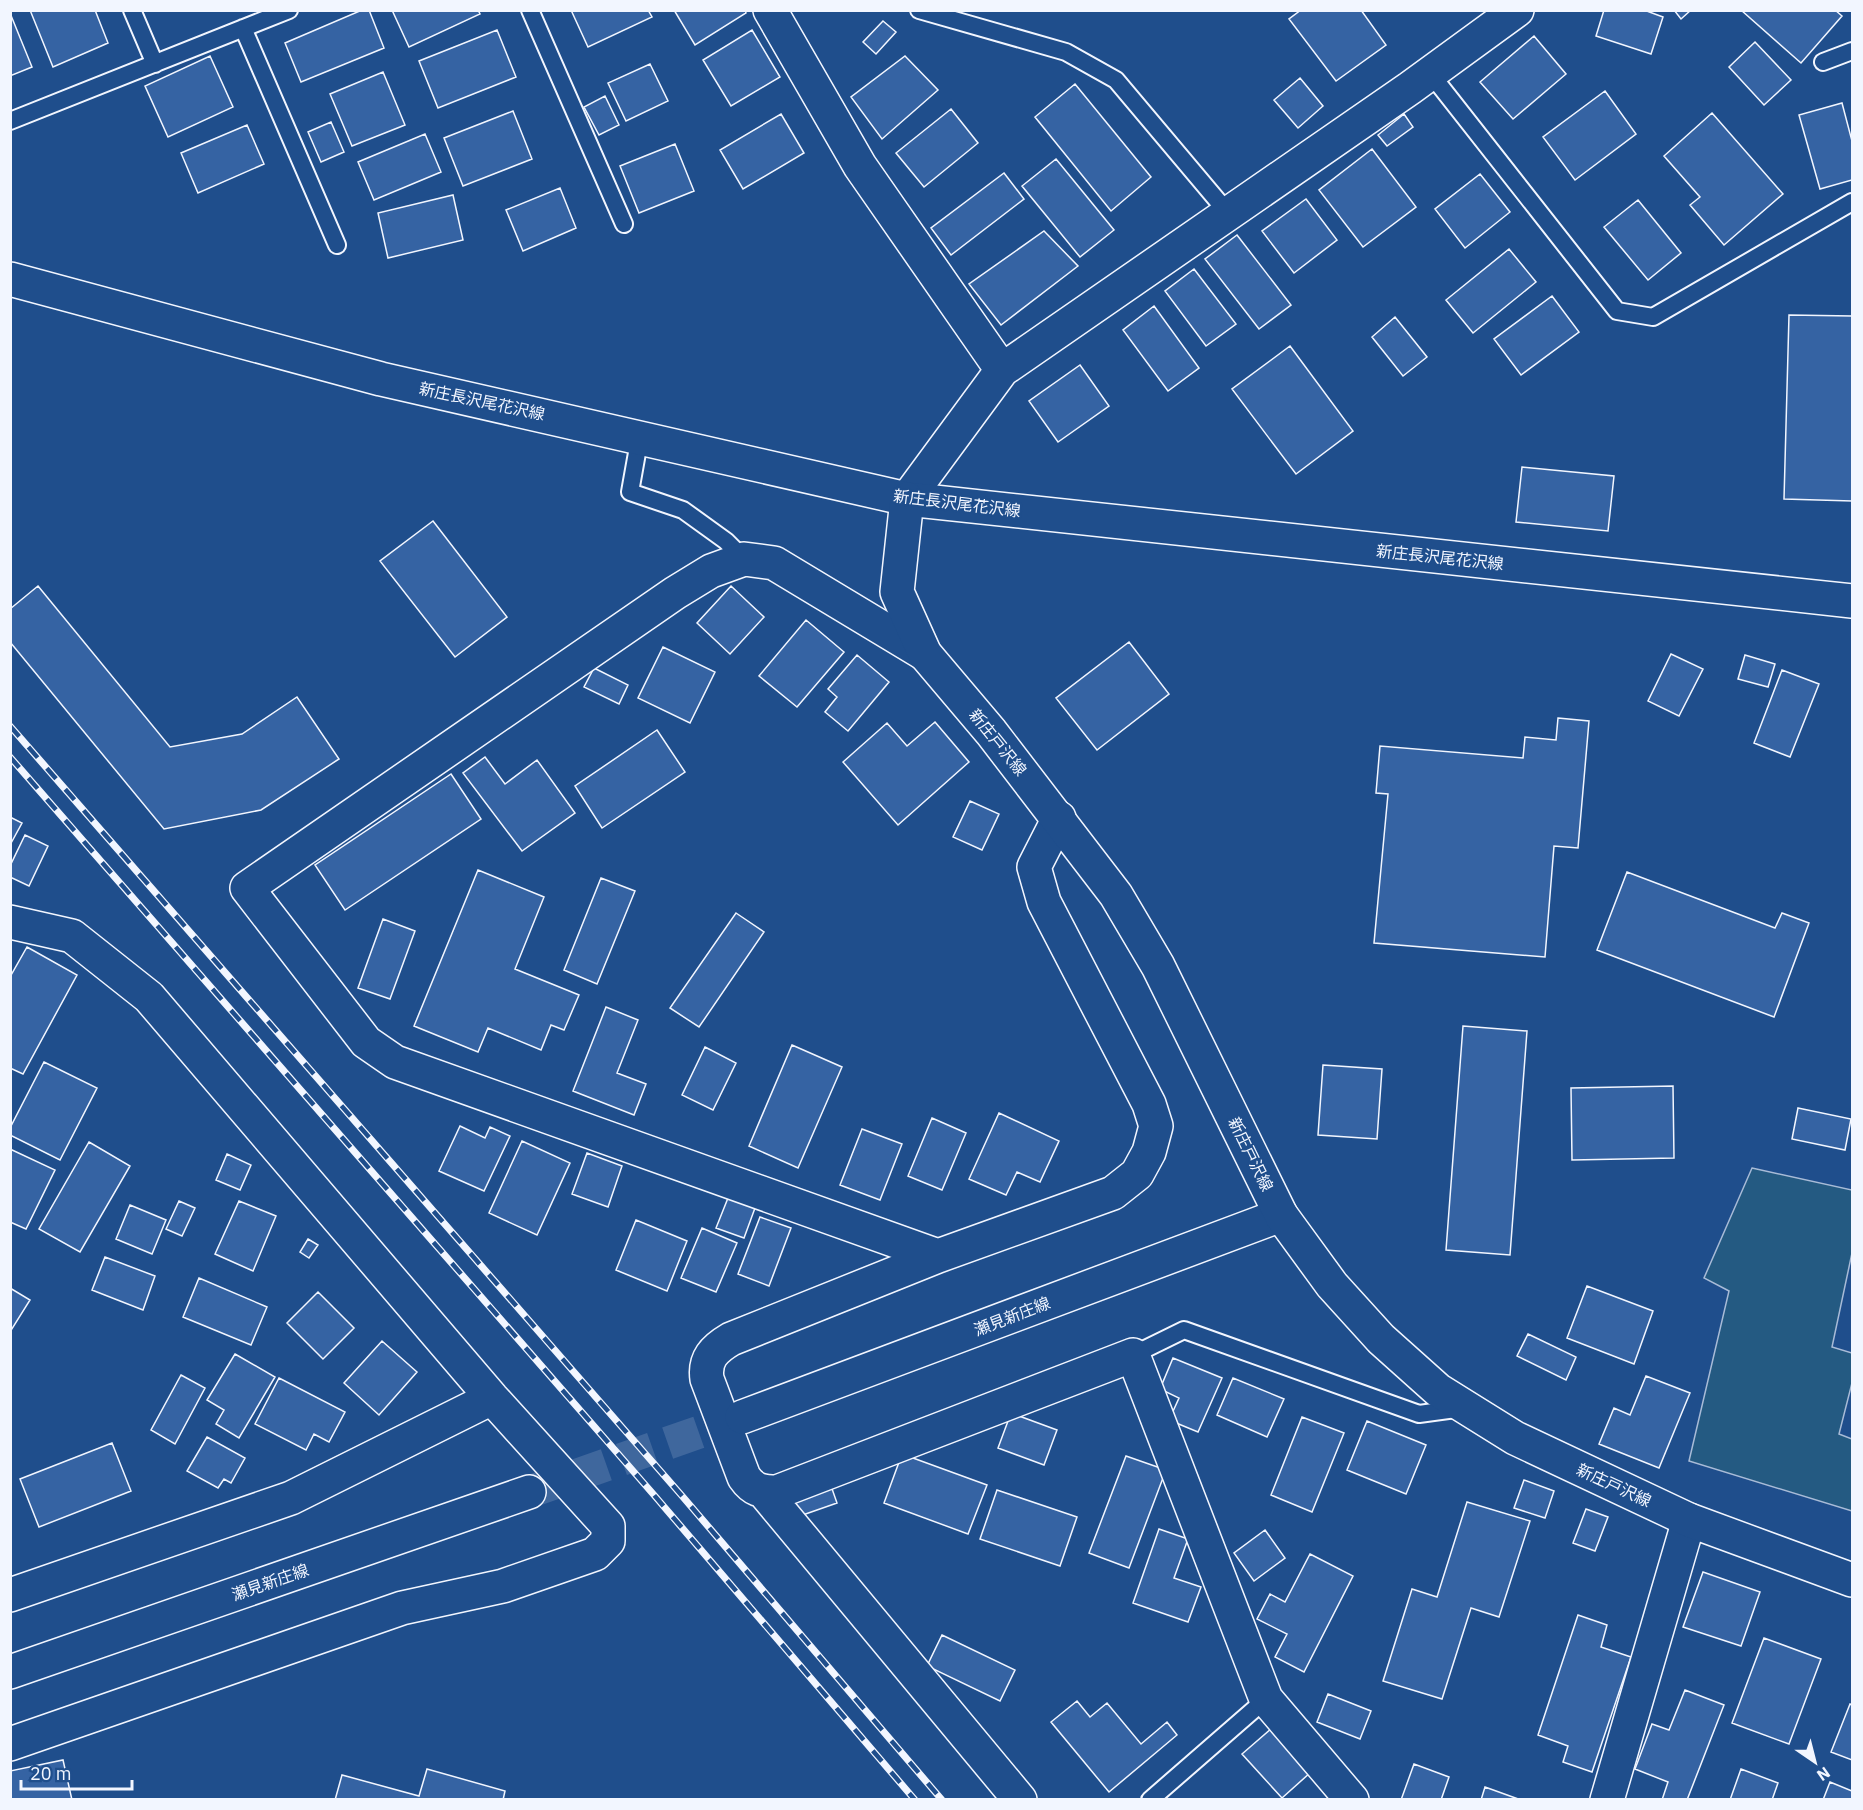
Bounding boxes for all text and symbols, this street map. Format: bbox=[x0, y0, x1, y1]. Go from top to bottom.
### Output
street label: 新庄長沢尾花沢線 bbox=[417, 378, 547, 424]
street label: 新庄長沢尾花沢線 bbox=[892, 485, 1022, 521]
street label: 新庄長沢尾花沢線 bbox=[1375, 540, 1505, 574]
street label: 新庄戸沢線 bbox=[965, 705, 1031, 779]
street label: 新庄戸沢線 bbox=[1224, 1114, 1278, 1194]
street label: 瀬見新庄線 bbox=[971, 1292, 1053, 1340]
street label: 新庄戸沢線 bbox=[1574, 1459, 1654, 1511]
street label: 瀬見新庄線 bbox=[229, 1560, 311, 1604]
north arrow bbox=[1785, 1732, 1845, 1792]
scale bar bbox=[21, 1753, 132, 1791]
text: 20 m bbox=[30, 1762, 72, 1785]
text: N bbox=[1813, 1763, 1834, 1786]

